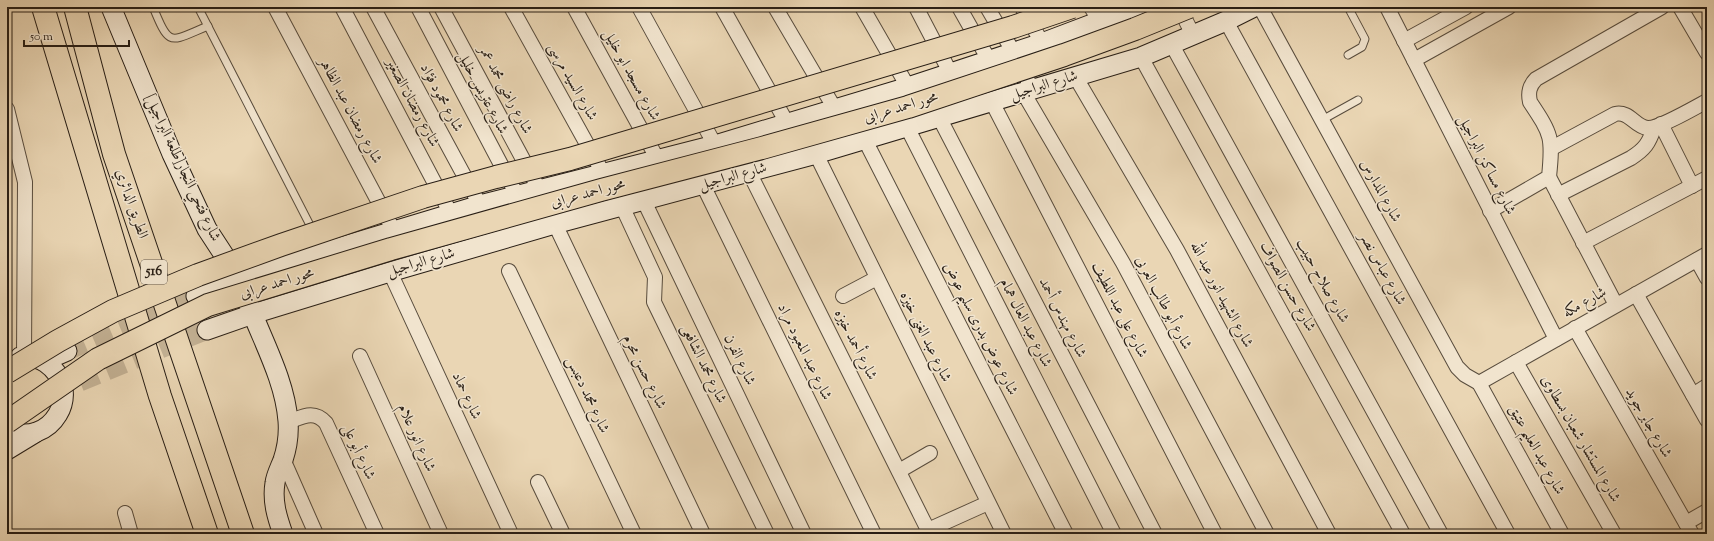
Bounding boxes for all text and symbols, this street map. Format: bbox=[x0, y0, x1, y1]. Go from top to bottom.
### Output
scale bar bbox=[24, 22, 129, 48]
street label: شارع مسجد ابو خليل bbox=[596, 25, 665, 125]
text: 50 m bbox=[29, 28, 53, 46]
street label: شارع السيد مرسى bbox=[541, 39, 602, 125]
street label: شارع راضى محمد عمر bbox=[471, 40, 537, 138]
street label: شارع عتريس خليل bbox=[451, 48, 513, 138]
street label: شارع رمضان عبد الظاهر bbox=[311, 52, 387, 168]
street label: شارع رمضان الصغير bbox=[378, 53, 444, 151]
street label: شارع محمود فؤاد bbox=[413, 60, 468, 136]
street label: شارع البراجيل bbox=[1008, 66, 1081, 107]
street label: محور احمد عرابى bbox=[861, 87, 941, 129]
street label: شارع فتحي النجار[طلعة البراجيل] bbox=[137, 91, 225, 246]
street label: شارع مساكن البراجيل bbox=[1451, 111, 1520, 219]
street label: شارع المدارس bbox=[1353, 156, 1406, 227]
street label: شارع البراجيل bbox=[697, 158, 770, 197]
street label: الطريق الدائري bbox=[109, 166, 153, 242]
street label: محور احمد عرابى bbox=[548, 174, 628, 214]
street label: شارع عباس نصر bbox=[1351, 227, 1411, 310]
street label: شارع صلاح حبيب bbox=[1289, 235, 1354, 327]
street label: شارع الشهيد انور عبد الله bbox=[1183, 237, 1260, 352]
street label: شارع حسن الصواف bbox=[1253, 238, 1320, 336]
street label: شارع البراجيل bbox=[385, 243, 458, 284]
street label: شارع أبو طالب العربى bbox=[1128, 251, 1198, 354]
street label: شارع على عبد اللطيف bbox=[1085, 258, 1152, 362]
street label: شارع عوض بدرى سليم عوض bbox=[935, 259, 1023, 401]
road number: 516 bbox=[141, 260, 167, 284]
street label: محور احمد عرابى bbox=[237, 263, 317, 305]
street label: شارع مهندس أحمد bbox=[1032, 273, 1093, 362]
street label: شارع عبد العال همام bbox=[993, 275, 1057, 372]
street label: شارع مكه bbox=[1559, 282, 1611, 324]
street label: شارع عبد الغنى خيزه bbox=[893, 288, 956, 386]
street label: شارع عبد المعبود مراد bbox=[771, 300, 837, 404]
street label: شارع أحمد خيزه bbox=[827, 305, 884, 384]
street label: شارع محمد الشافعى bbox=[674, 321, 731, 408]
street label: شارع حسن محرم bbox=[616, 331, 671, 413]
street label: شارع الفرن bbox=[717, 331, 760, 390]
street label: شارع محمد دعبس bbox=[559, 353, 614, 437]
street label: شارع حماد bbox=[445, 369, 486, 424]
street label: شارع المستشار شعبان بسطاوى bbox=[1534, 371, 1625, 507]
street label: شارع جابر جويد bbox=[1619, 384, 1677, 463]
street label: شارع انور علام bbox=[391, 401, 440, 476]
street label: شارع عبد العليم عتيق bbox=[1500, 401, 1569, 500]
street label: شارع أبو على bbox=[335, 420, 382, 484]

